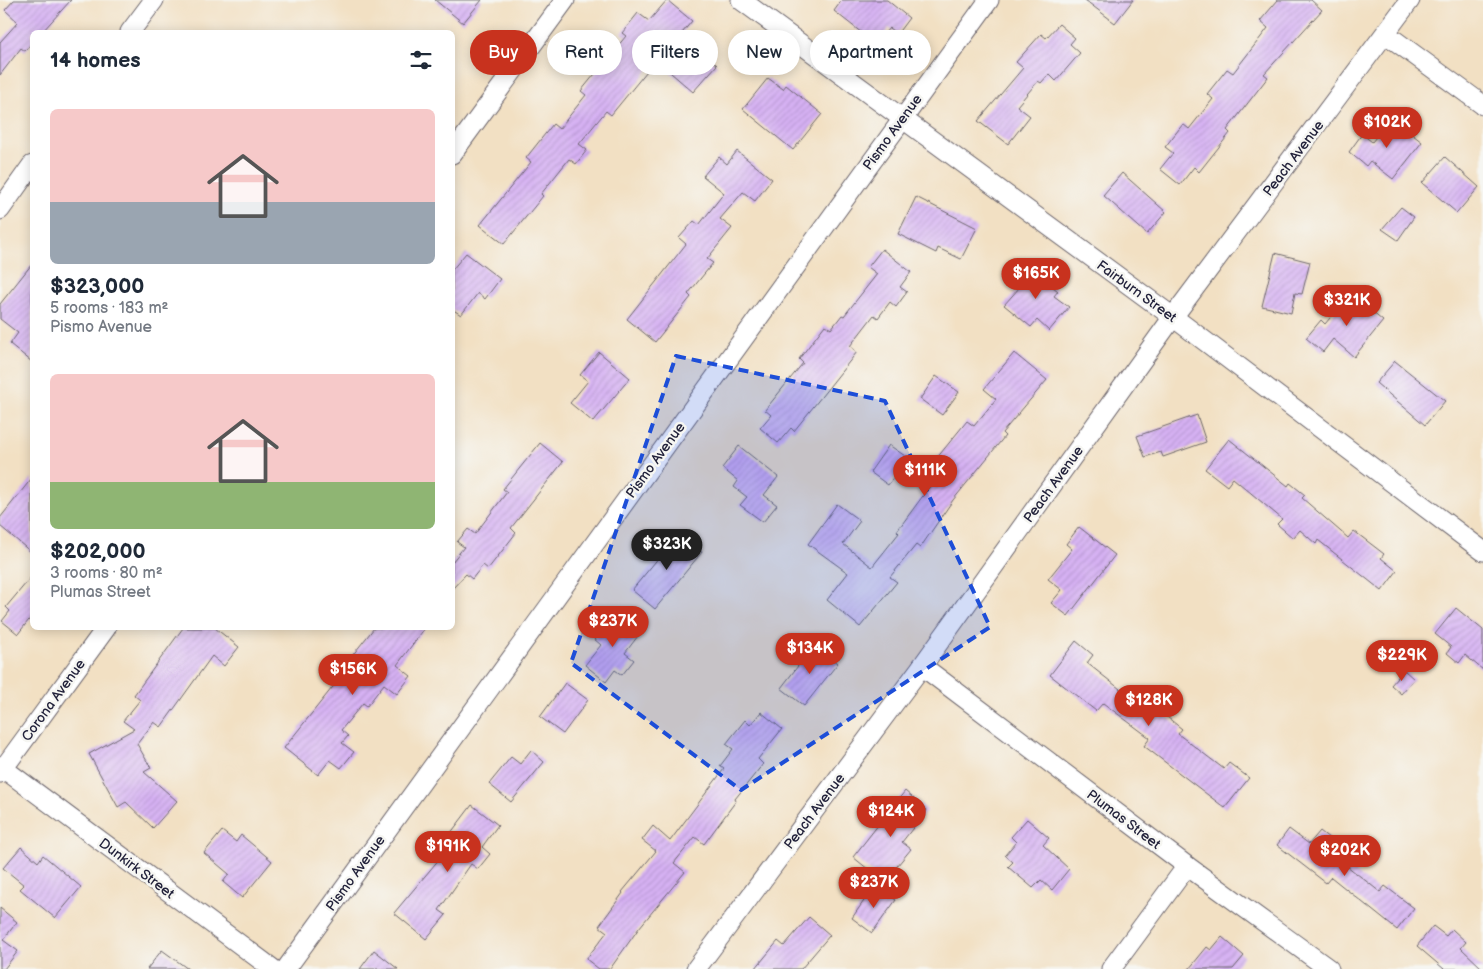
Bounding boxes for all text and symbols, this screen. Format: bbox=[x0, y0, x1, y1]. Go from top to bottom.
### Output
chip: Buy bbox=[470, 30, 537, 75]
chip: Rent bbox=[547, 30, 622, 75]
chip: Filters bbox=[632, 30, 718, 75]
chip: New bbox=[728, 30, 800, 75]
chip: Apartment bbox=[810, 30, 931, 75]
icon: filters bbox=[407, 46, 435, 74]
text: 14 homes bbox=[50, 48, 141, 73]
street label: Pismo Avenue bbox=[859, 91, 926, 173]
pin: $102K bbox=[1352, 106, 1422, 149]
text: $102K bbox=[1363, 113, 1411, 132]
street label: Peach Avenue bbox=[1259, 117, 1327, 200]
icon: home bbox=[198, 141, 288, 231]
street label: Fairburn Street bbox=[1093, 257, 1181, 326]
pin: $165K bbox=[1001, 258, 1071, 300]
text: $165K bbox=[1012, 264, 1060, 283]
text: $323,000 bbox=[50, 274, 144, 299]
pin: $321K bbox=[1312, 284, 1382, 327]
text: $321K bbox=[1324, 291, 1370, 310]
text: 5 rooms · 183 m² bbox=[50, 299, 169, 318]
text: Pismo Avenue bbox=[50, 318, 152, 337]
icon: home bbox=[198, 406, 288, 496]
street label: Pismo Avenue bbox=[622, 419, 689, 501]
street label: Peach Avenue bbox=[1020, 443, 1087, 526]
pin: $111K bbox=[890, 454, 960, 497]
text: $111K bbox=[904, 461, 946, 480]
pin: $323K bbox=[632, 528, 702, 571]
text: $323K bbox=[642, 535, 692, 554]
text: $202,000 bbox=[50, 539, 146, 564]
text: 3 rooms · 80 m² bbox=[50, 564, 163, 583]
text: Plumas Street bbox=[50, 583, 151, 602]
pin: $237K bbox=[578, 606, 648, 648]
text: $237K bbox=[589, 612, 637, 631]
pin: $134K bbox=[775, 632, 845, 675]
text: $134K bbox=[787, 639, 833, 658]
pin: $229K bbox=[1367, 640, 1437, 682]
text: $229K bbox=[1377, 646, 1427, 665]
pin: $156K bbox=[318, 654, 388, 696]
street label: Corona Avenue bbox=[18, 656, 89, 745]
text: $156K bbox=[329, 660, 377, 679]
pin: $128K bbox=[1114, 684, 1184, 727]
text: $128K bbox=[1125, 691, 1173, 710]
street label: Peach Avenue bbox=[780, 770, 848, 853]
street label: Plumas Street bbox=[1083, 786, 1165, 853]
pin: $124K bbox=[856, 796, 926, 838]
text: $124K bbox=[868, 802, 914, 821]
pin: $191K bbox=[413, 830, 483, 873]
street label: Pismo Avenue bbox=[322, 832, 389, 914]
pin: $202K bbox=[1310, 834, 1380, 877]
street label: Dunkirk Street bbox=[96, 835, 178, 903]
text: $191K bbox=[426, 837, 470, 856]
text: $202K bbox=[1320, 841, 1370, 860]
pin: $237K bbox=[839, 866, 909, 909]
text: $237K bbox=[850, 873, 898, 892]

